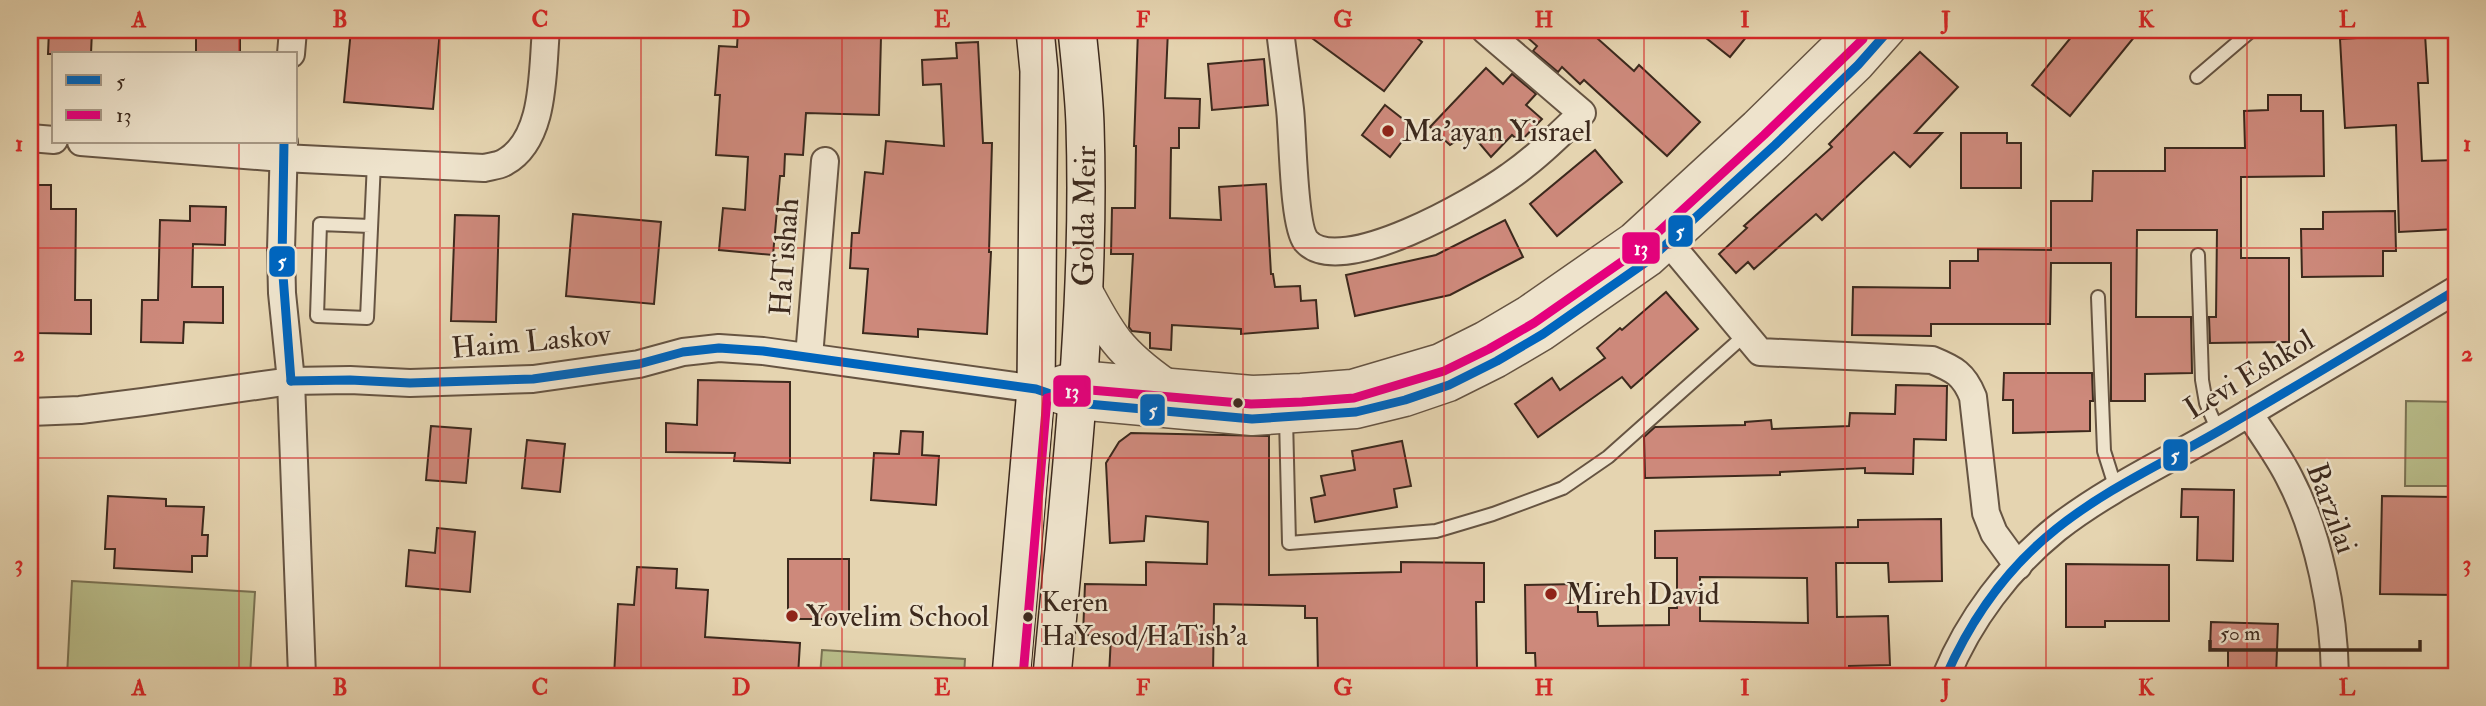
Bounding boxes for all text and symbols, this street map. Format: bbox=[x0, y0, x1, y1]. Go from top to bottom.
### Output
text: A bbox=[131, 5, 147, 34]
text: B bbox=[332, 5, 348, 34]
text: C bbox=[532, 5, 548, 34]
text: D bbox=[732, 5, 750, 34]
text: E bbox=[934, 5, 951, 34]
text: F bbox=[1136, 5, 1151, 34]
text: G bbox=[1333, 5, 1353, 34]
text: H bbox=[1535, 5, 1554, 34]
text: I bbox=[1740, 5, 1750, 34]
text: J bbox=[1940, 5, 1951, 35]
text: K bbox=[2138, 5, 2155, 34]
text: L bbox=[2339, 5, 2356, 34]
legend bbox=[52, 52, 298, 144]
text: 5 bbox=[116, 68, 126, 95]
text: 13 bbox=[116, 102, 132, 129]
place label: Ma'ayan Yisrael bbox=[1402, 113, 1592, 150]
marker: Ma'ayan Yisrael bbox=[1380, 123, 1396, 139]
text: 1 bbox=[15, 129, 23, 158]
text: 1 bbox=[2463, 129, 2471, 158]
street label: Golda Meir bbox=[1065, 145, 1104, 287]
street label: HaTishah bbox=[762, 197, 807, 317]
line badge: 5 bbox=[1667, 214, 1694, 248]
text: 5 bbox=[1676, 220, 1685, 244]
line badge: 13 bbox=[1621, 231, 1661, 265]
text: 13 bbox=[1634, 237, 1648, 261]
line badge: 5 bbox=[268, 245, 296, 278]
text: 5 bbox=[278, 250, 287, 274]
street label: Haim Laskov bbox=[450, 316, 613, 367]
street label: Levi Eshkol bbox=[2178, 321, 2321, 428]
text: 2 bbox=[13, 339, 25, 368]
text: 2 bbox=[2461, 339, 2473, 368]
line badge: 13 bbox=[1052, 374, 1092, 408]
text: 13 bbox=[1065, 380, 1079, 404]
line badge: 5 bbox=[1139, 393, 1166, 427]
unlabelled marker bbox=[1231, 396, 1245, 410]
text: 5 bbox=[1149, 399, 1158, 423]
line badge: 5 bbox=[2162, 438, 2189, 472]
text: 5 bbox=[2171, 444, 2180, 468]
street label: Barzilai bbox=[2298, 458, 2365, 559]
text: 3 bbox=[15, 549, 23, 578]
text: 3 bbox=[2463, 549, 2471, 578]
place label: Mireh David bbox=[1565, 576, 1720, 613]
place label: Keren HaYesod/HaTish'a bbox=[1041, 585, 1248, 654]
marker: Mireh David bbox=[1543, 586, 1559, 602]
place label: Yovelim School bbox=[806, 598, 990, 635]
marker: Yovelim School bbox=[784, 608, 800, 624]
scale bar bbox=[2210, 608, 2420, 652]
marker: Keren HaYesod/HaTish'a bbox=[1021, 610, 1035, 624]
text: 50 m bbox=[2220, 620, 2261, 647]
text: A bbox=[131, 673, 147, 702]
text: B bbox=[332, 673, 348, 702]
text: C bbox=[532, 673, 548, 702]
text: D bbox=[732, 673, 750, 702]
text: E bbox=[934, 673, 951, 702]
text: F bbox=[1136, 673, 1151, 702]
text: G bbox=[1333, 673, 1353, 702]
text: H bbox=[1535, 673, 1554, 702]
text: I bbox=[1740, 673, 1750, 702]
text: J bbox=[1940, 673, 1951, 703]
text: K bbox=[2138, 673, 2155, 702]
text: L bbox=[2339, 673, 2356, 702]

